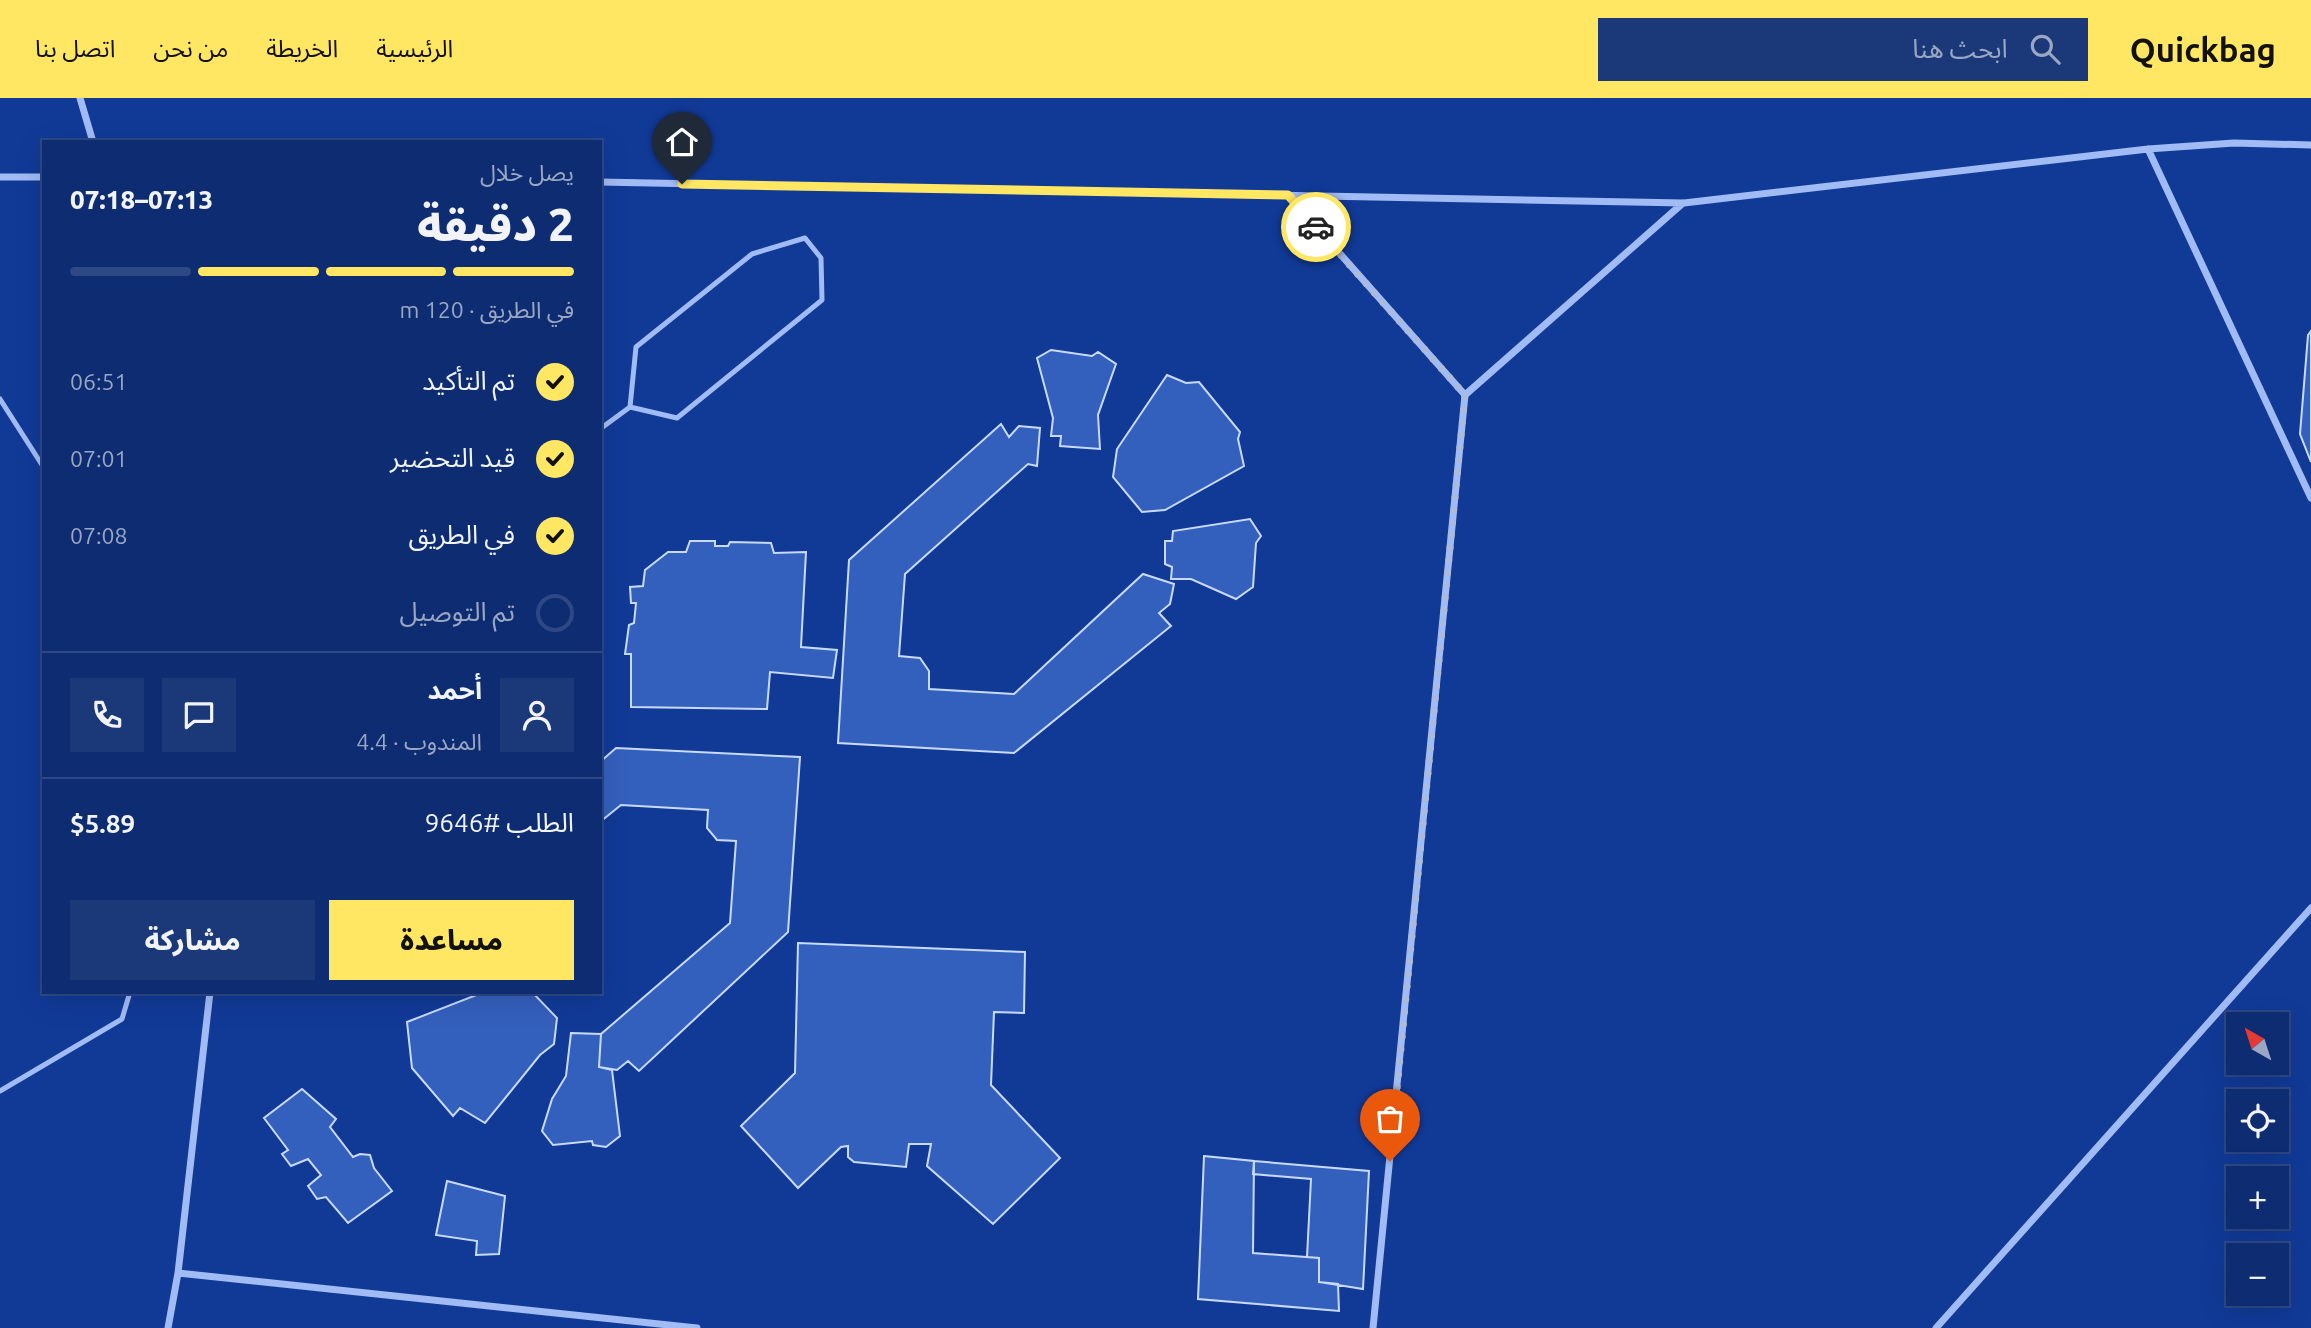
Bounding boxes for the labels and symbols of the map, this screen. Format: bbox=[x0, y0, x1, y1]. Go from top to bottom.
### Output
pin bbox=[652, 112, 712, 184]
courier bbox=[1281, 192, 1351, 262]
north arrow bbox=[2226, 1012, 2289, 1074]
pin bbox=[1360, 1089, 1420, 1161]

